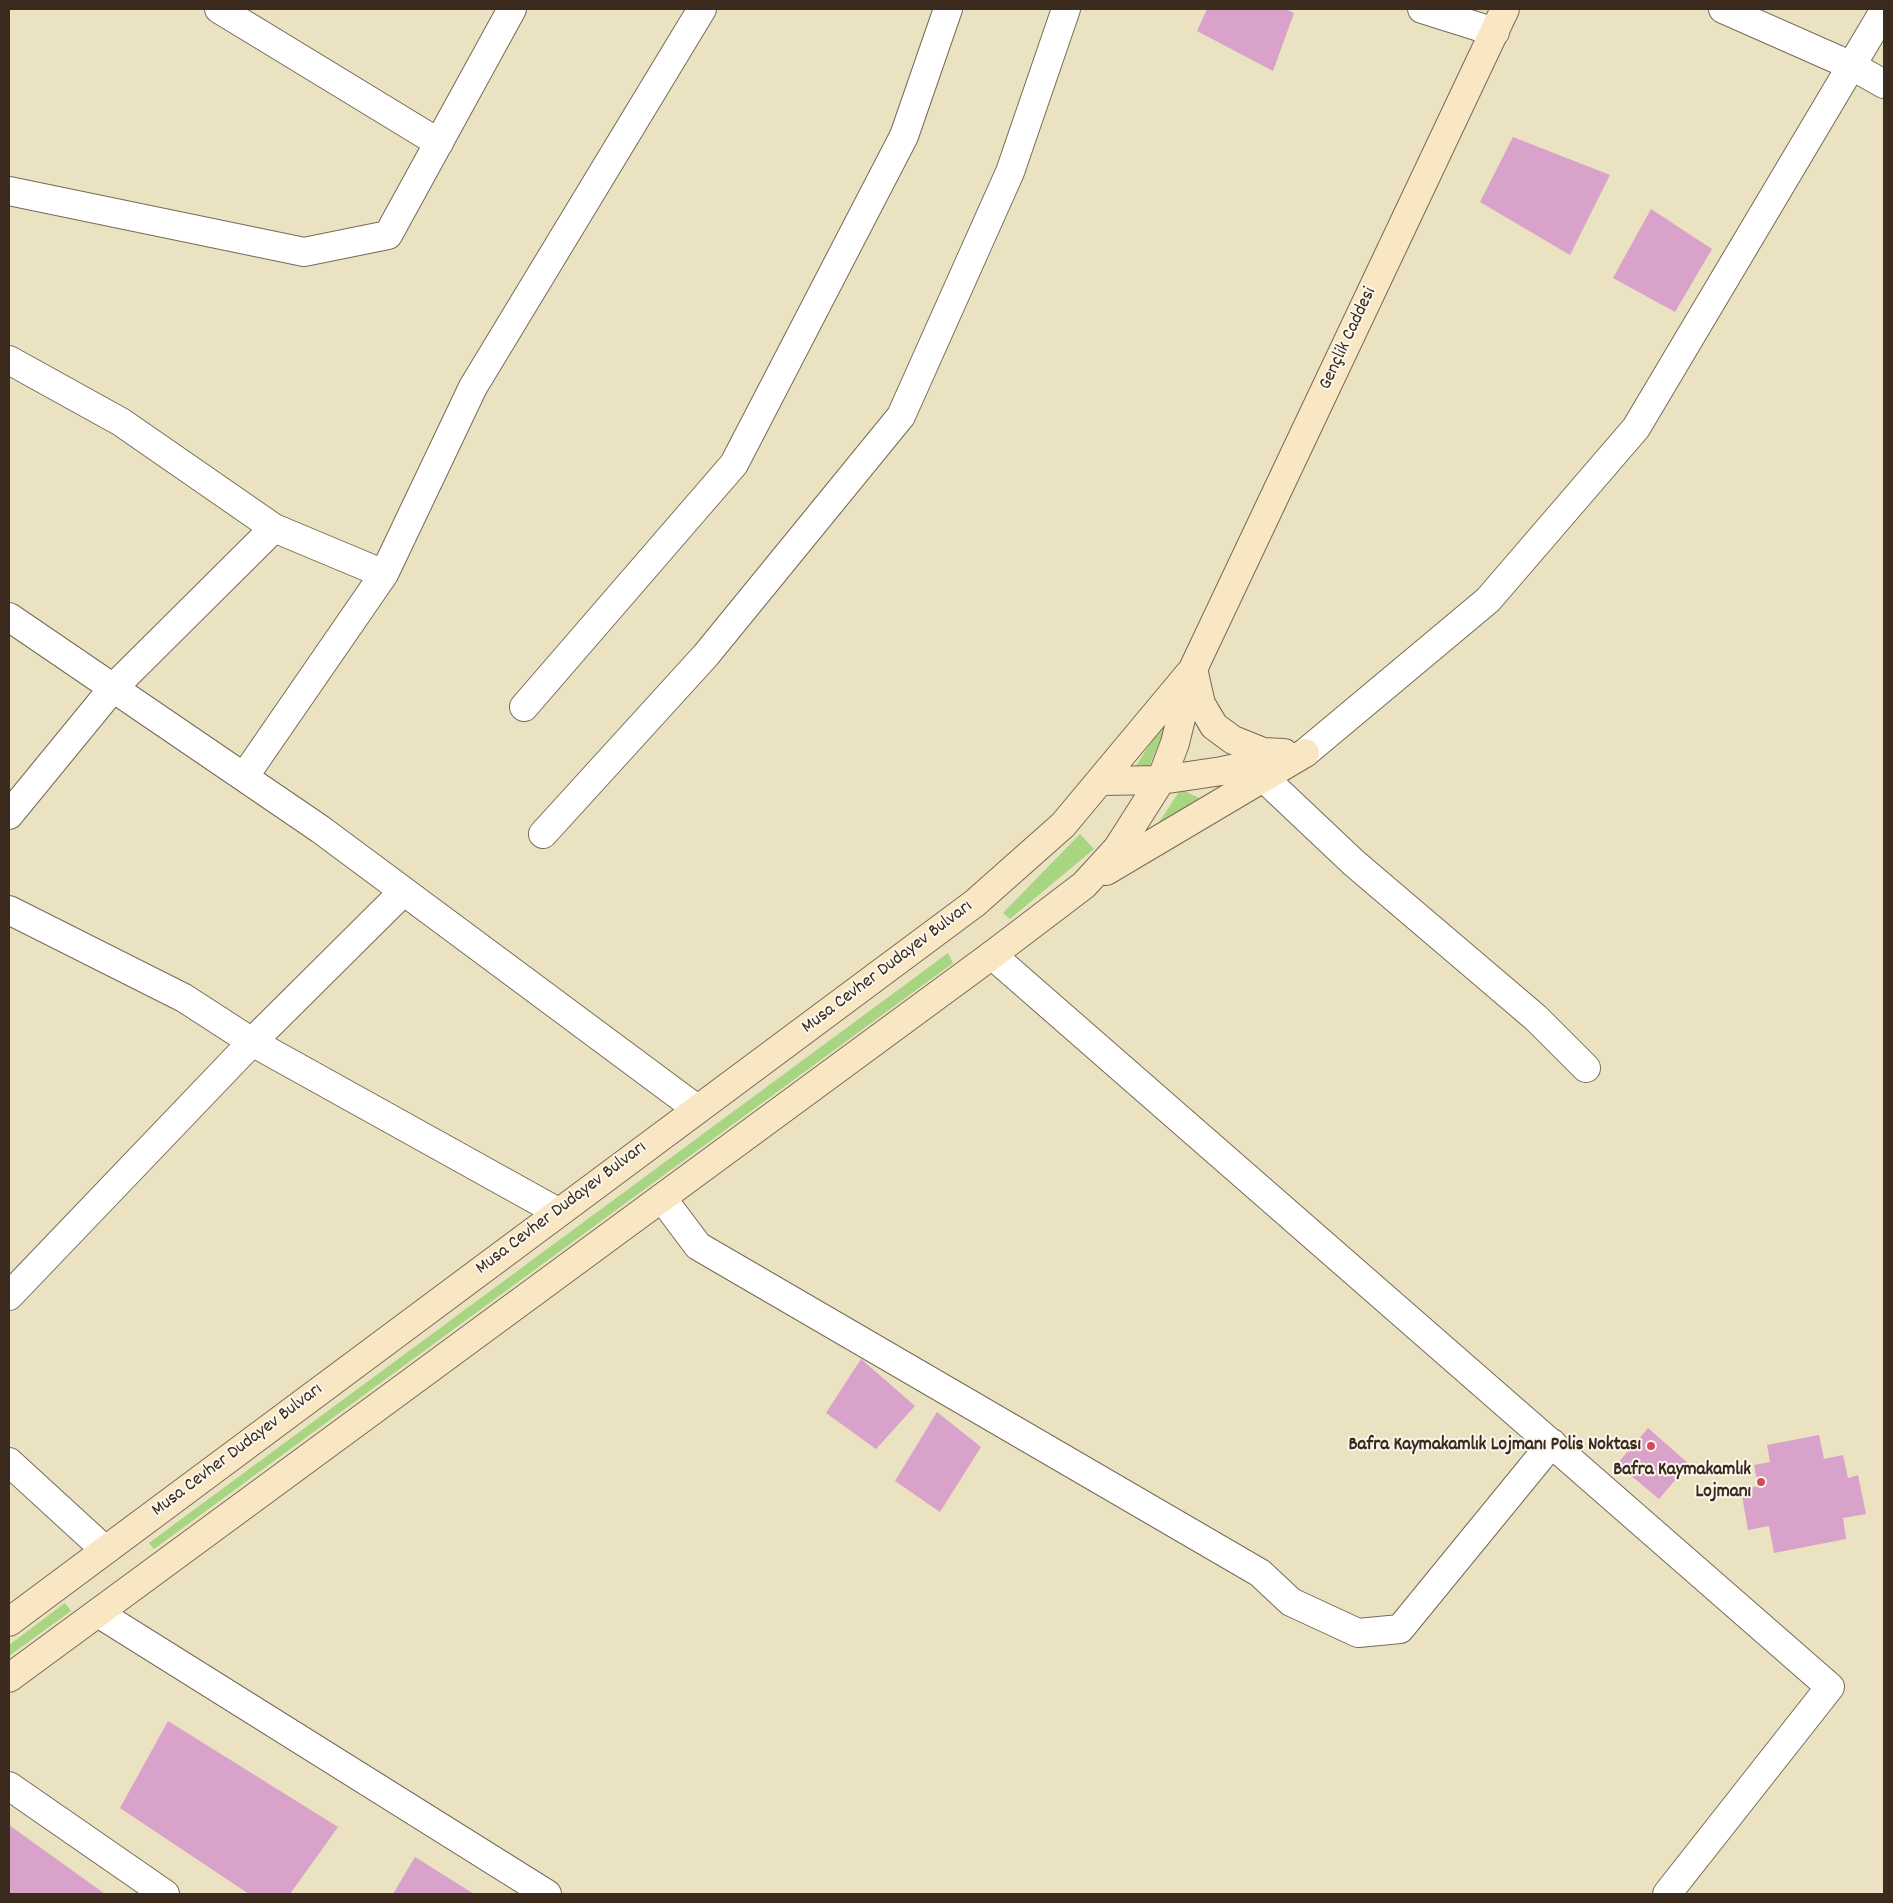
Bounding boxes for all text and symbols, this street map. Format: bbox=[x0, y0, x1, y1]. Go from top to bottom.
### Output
street label: Gençlik Caddesi bbox=[1315, 284, 1383, 394]
street label: Musa Cevher Dudayev Bulvarı bbox=[798, 896, 978, 1040]
street label: Musa Cevher Dudayev Bulvarı bbox=[472, 1137, 652, 1281]
street label: Musa Cevher Dudayev Bulvarı bbox=[148, 1379, 328, 1523]
place label: Bafra Kaymakamlık Lojmanı Polis Noktası bbox=[1349, 1435, 1641, 1457]
marker: Bafra Kaymakamlık Lojmanı Polis Noktası bbox=[1645, 1440, 1657, 1452]
place label: Bafra Kaymakamlık Lojmanı bbox=[1613, 1460, 1751, 1504]
marker: Bafra Kaymakamlık Lojmanı bbox=[1755, 1476, 1767, 1488]

